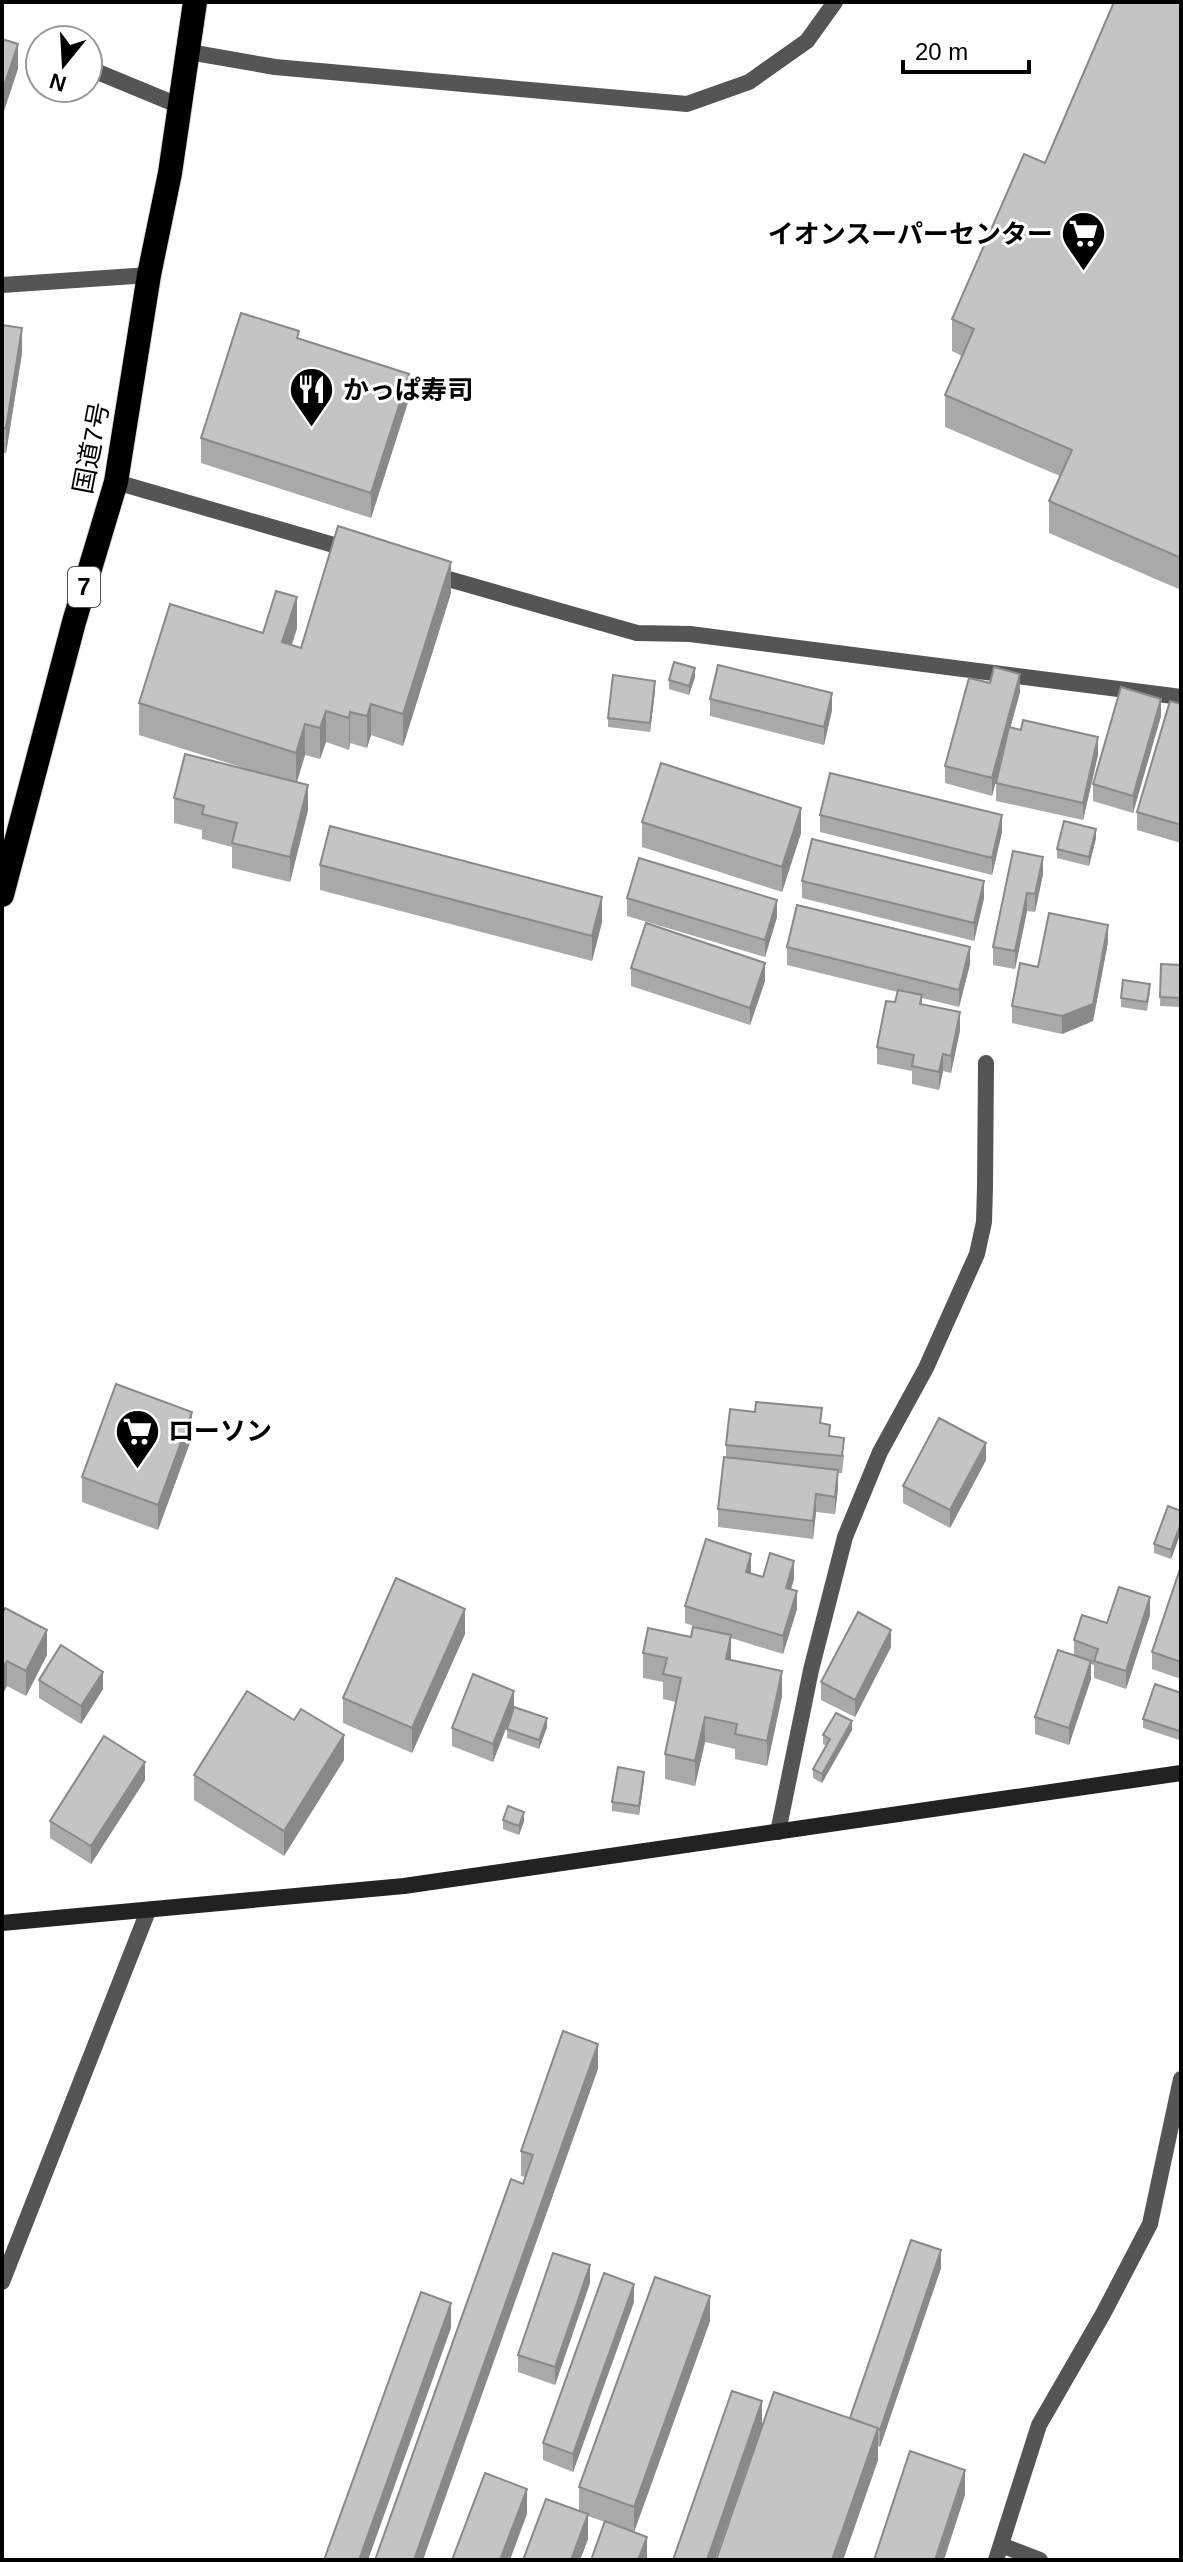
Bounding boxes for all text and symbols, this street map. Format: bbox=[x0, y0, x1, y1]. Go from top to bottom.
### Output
north arrow bbox=[24, 24, 104, 104]
scale bar bbox=[903, 24, 1029, 74]
text: 20 m bbox=[915, 38, 968, 65]
text: N bbox=[47, 68, 69, 97]
supermarket icon: イオンスーパーセンター bbox=[1060, 210, 1108, 273]
place label: イオンスーパーセンター bbox=[768, 219, 1053, 249]
restaurant icon: かっぱ寿司 bbox=[288, 366, 336, 429]
place label: かっぱ寿司 bbox=[343, 375, 473, 405]
street label: 国道7号 bbox=[67, 400, 115, 496]
road number: 7 bbox=[68, 567, 100, 607]
supermarket icon: ローソン bbox=[113, 1407, 161, 1470]
place label: ローソン bbox=[168, 1416, 272, 1446]

